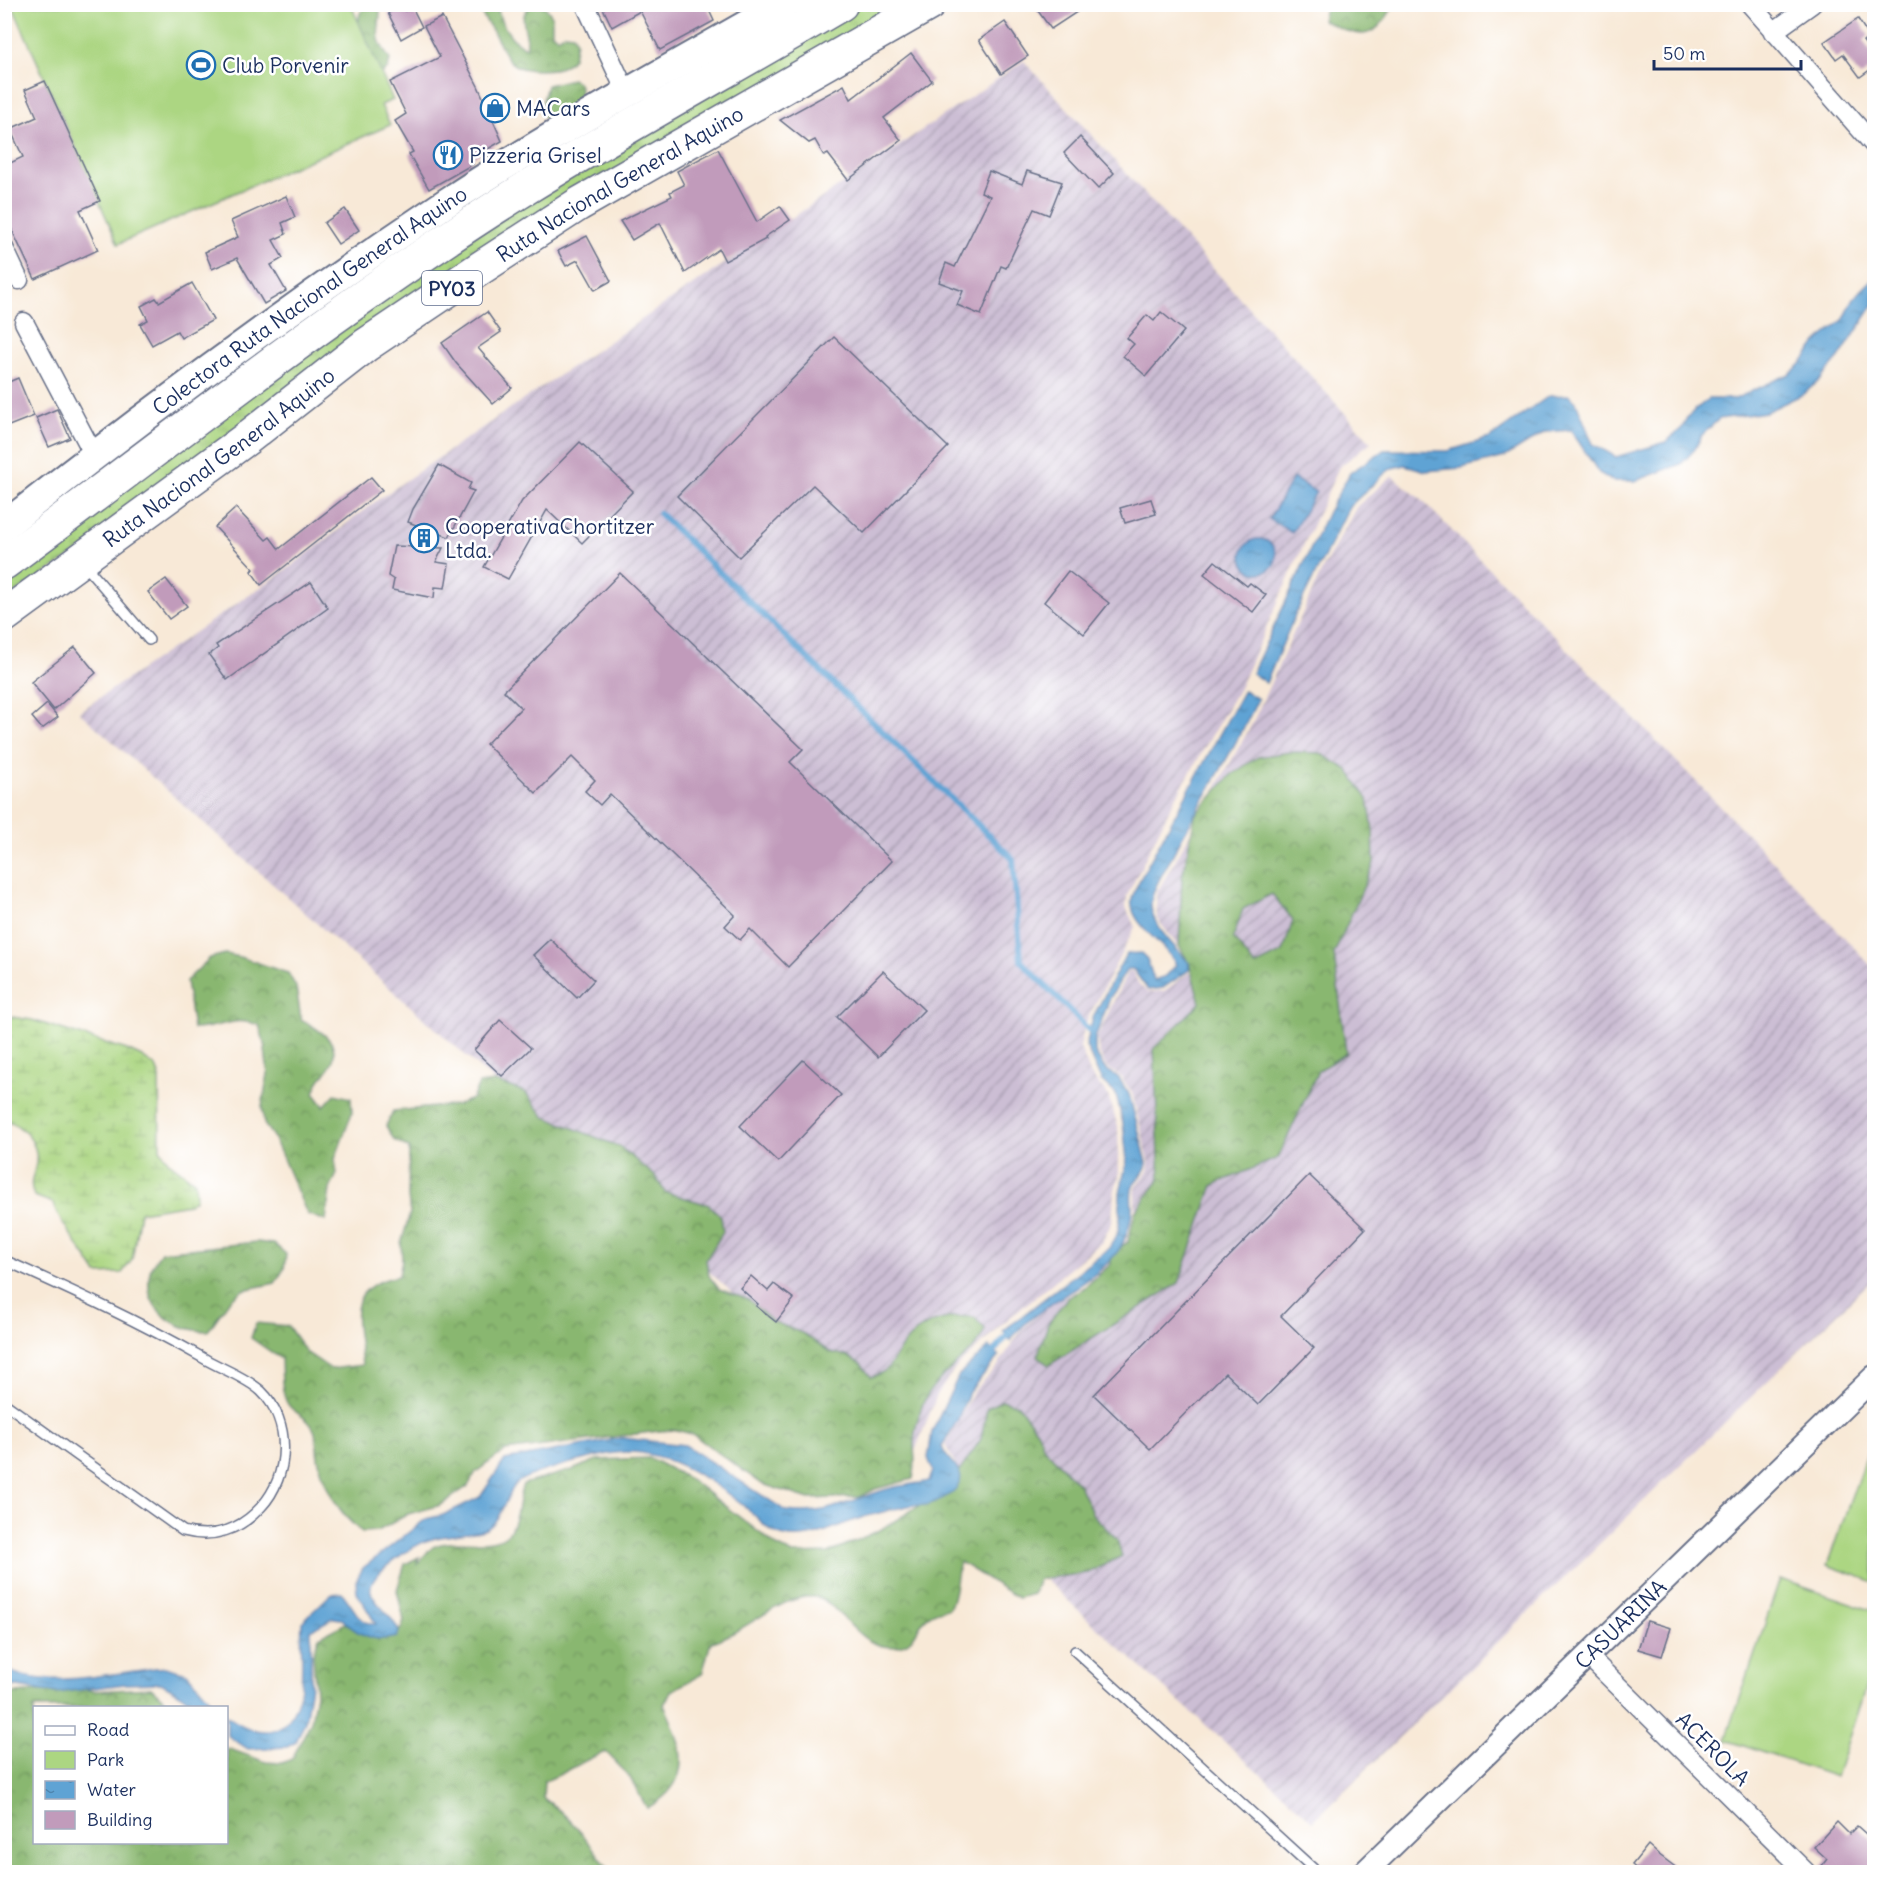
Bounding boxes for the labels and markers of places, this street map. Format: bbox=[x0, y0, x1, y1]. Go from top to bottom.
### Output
sports icon: Club Porvenir bbox=[185, 49, 217, 81]
place label: Club Porvenir bbox=[222, 52, 349, 79]
shop icon: MACars bbox=[479, 92, 511, 124]
place label: MACars bbox=[516, 95, 590, 122]
restaurant icon: Pizzeria Grisel bbox=[432, 139, 464, 171]
place label: Pizzeria Grisel bbox=[469, 142, 602, 169]
place label: CooperativaChortitzer Ltda. bbox=[445, 513, 655, 564]
building icon: CooperativaChortitzer Ltda. bbox=[408, 522, 440, 554]

